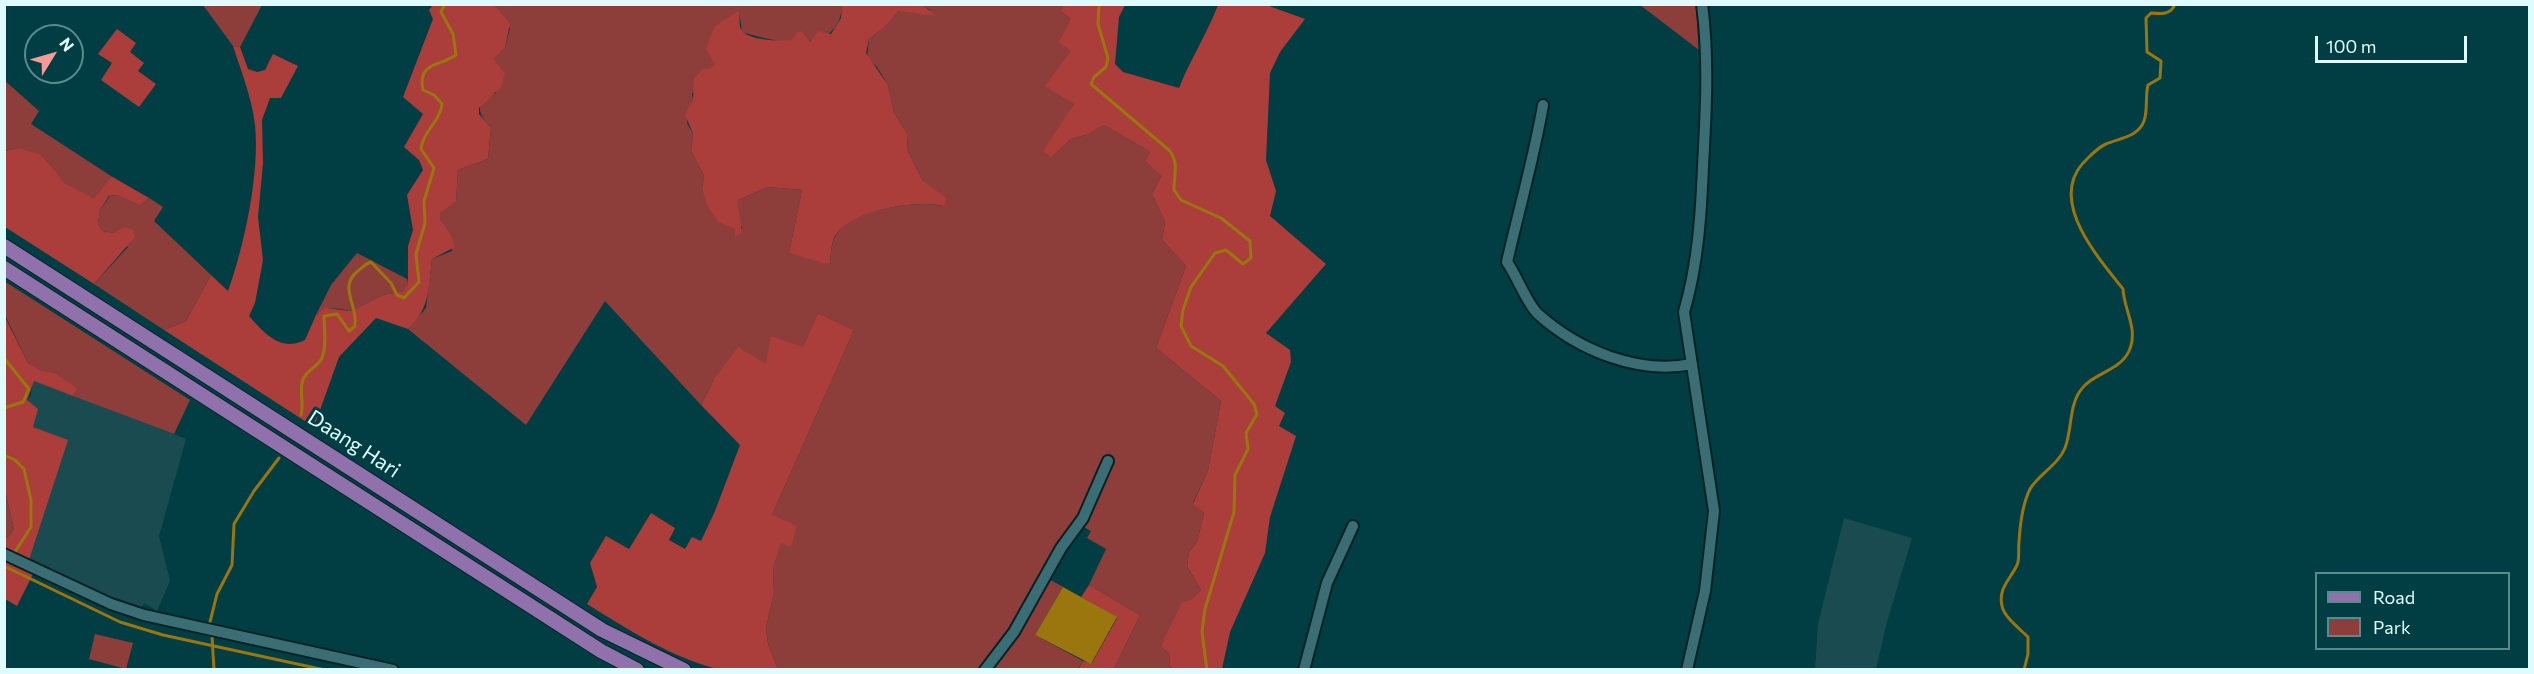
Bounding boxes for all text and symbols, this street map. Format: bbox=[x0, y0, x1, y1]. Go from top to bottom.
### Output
north arrow bbox=[24, 24, 84, 84]
scale bar bbox=[2318, 24, 2470, 62]
text: N bbox=[56, 34, 78, 55]
text: 100 m bbox=[2326, 35, 2376, 57]
street label: Daang Hari bbox=[303, 405, 405, 483]
legend bbox=[2315, 572, 2510, 650]
text: Road bbox=[2373, 586, 2415, 608]
text: Park bbox=[2373, 616, 2411, 638]

